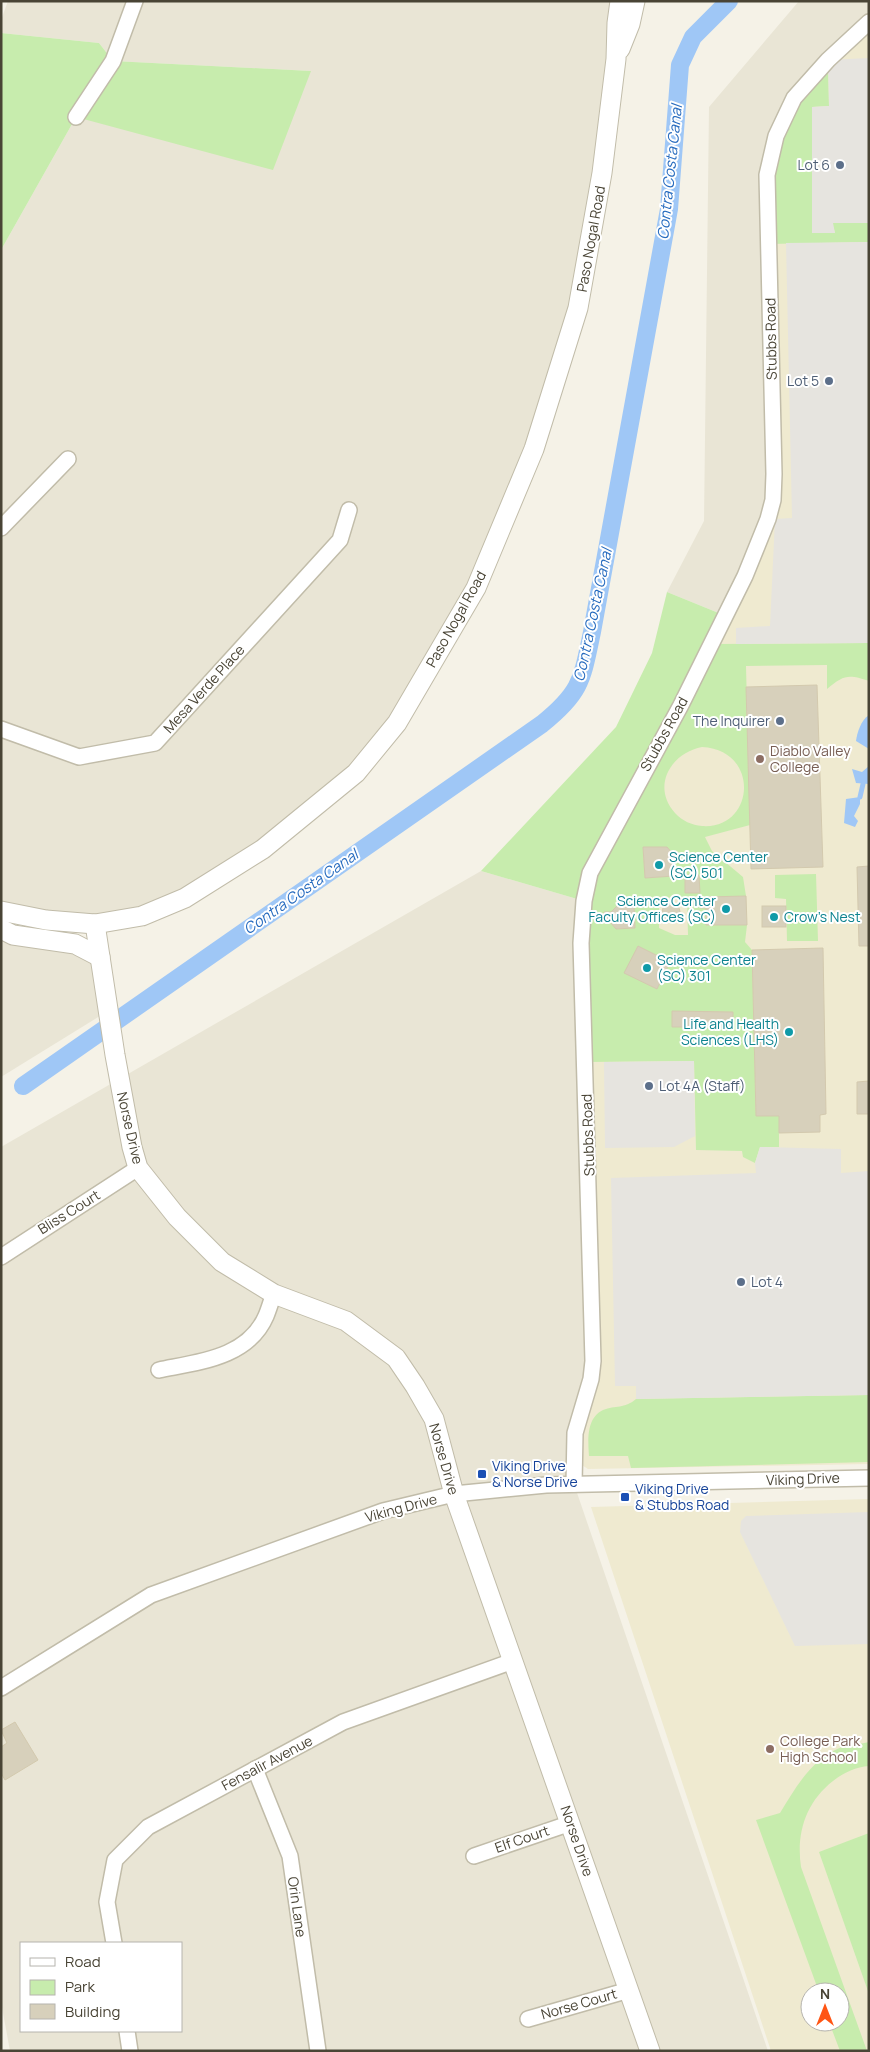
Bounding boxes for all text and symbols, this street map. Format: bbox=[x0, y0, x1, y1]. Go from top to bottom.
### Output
water label: Contra Costa Canal bbox=[652, 101, 687, 240]
place label: Lot 6 bbox=[797, 155, 830, 174]
marker: Lot 6 bbox=[834, 159, 846, 171]
street label: Paso Nogal Road bbox=[572, 184, 609, 294]
street label: Stubbs Road bbox=[760, 298, 781, 380]
place label: Lot 5 bbox=[787, 371, 819, 390]
marker: Lot 5 bbox=[823, 375, 835, 387]
water label: Contra Costa Canal bbox=[568, 544, 617, 683]
street label: Paso Nogal Road bbox=[421, 567, 490, 670]
street label: Mesa Verde Place bbox=[159, 640, 249, 737]
street label: Stubbs Road bbox=[635, 693, 692, 774]
place label: The Inquirer bbox=[693, 711, 770, 730]
marker: The Inquirer bbox=[774, 715, 786, 727]
place label: Diablo Valley College bbox=[770, 741, 851, 776]
marker: Diablo Valley College bbox=[754, 753, 766, 765]
water label: Contra Costa Canal bbox=[239, 843, 364, 939]
place label: Science Center (SC) 501 bbox=[669, 847, 768, 882]
marker: Science Center (SC) 501 bbox=[653, 859, 665, 871]
place label: Science Center Faculty Offices (SC) bbox=[589, 891, 716, 926]
marker: Science Center Faculty Offices (SC) bbox=[720, 903, 732, 915]
place label: Crow's Nest bbox=[784, 907, 861, 926]
marker: Crow's Nest bbox=[768, 911, 780, 923]
place label: Science Center (SC) 301 bbox=[657, 950, 756, 985]
marker: Science Center (SC) 301 bbox=[641, 962, 653, 974]
place label: Life and Health Sciences (LHS) bbox=[681, 1014, 779, 1049]
marker: Life and Health Sciences (LHS) bbox=[783, 1026, 795, 1038]
place label: Lot 4A (Staff) bbox=[659, 1076, 746, 1095]
marker: Lot 4A (Staff) bbox=[643, 1080, 655, 1092]
street label: Norse Drive bbox=[113, 1090, 148, 1166]
street label: Stubbs Road bbox=[577, 1094, 598, 1177]
street label: Bliss Court bbox=[34, 1185, 104, 1238]
place label: Lot 4 bbox=[751, 1272, 783, 1291]
marker: Lot 4 bbox=[735, 1276, 747, 1288]
street label: Norse Drive bbox=[425, 1421, 464, 1497]
place label: Viking Drive & Norse Drive bbox=[492, 1456, 578, 1491]
marker: Viking Drive & Norse Drive bbox=[476, 1468, 488, 1480]
street label: Viking Drive bbox=[766, 1468, 840, 1489]
place label: Viking Drive & Stubbs Road bbox=[635, 1479, 729, 1514]
street label: Viking Drive bbox=[363, 1489, 439, 1526]
marker: Viking Drive & Stubbs Road bbox=[619, 1491, 631, 1503]
street label: Fensalir Avenue bbox=[218, 1731, 316, 1795]
place label: College Park High School bbox=[780, 1731, 861, 1766]
marker: College Park High School bbox=[764, 1743, 776, 1755]
street label: Norse Drive bbox=[556, 1803, 598, 1879]
street label: Elf Court bbox=[492, 1820, 552, 1857]
street label: Orin Lane bbox=[284, 1875, 311, 1938]
legend bbox=[20, 1942, 182, 2032]
text: Road bbox=[65, 1951, 101, 1972]
text: Park bbox=[65, 1976, 95, 1997]
north arrow bbox=[800, 1982, 850, 2032]
street label: Norse Court bbox=[539, 1983, 619, 2023]
text: N bbox=[820, 1984, 830, 2003]
text: Building bbox=[65, 2001, 120, 2022]

